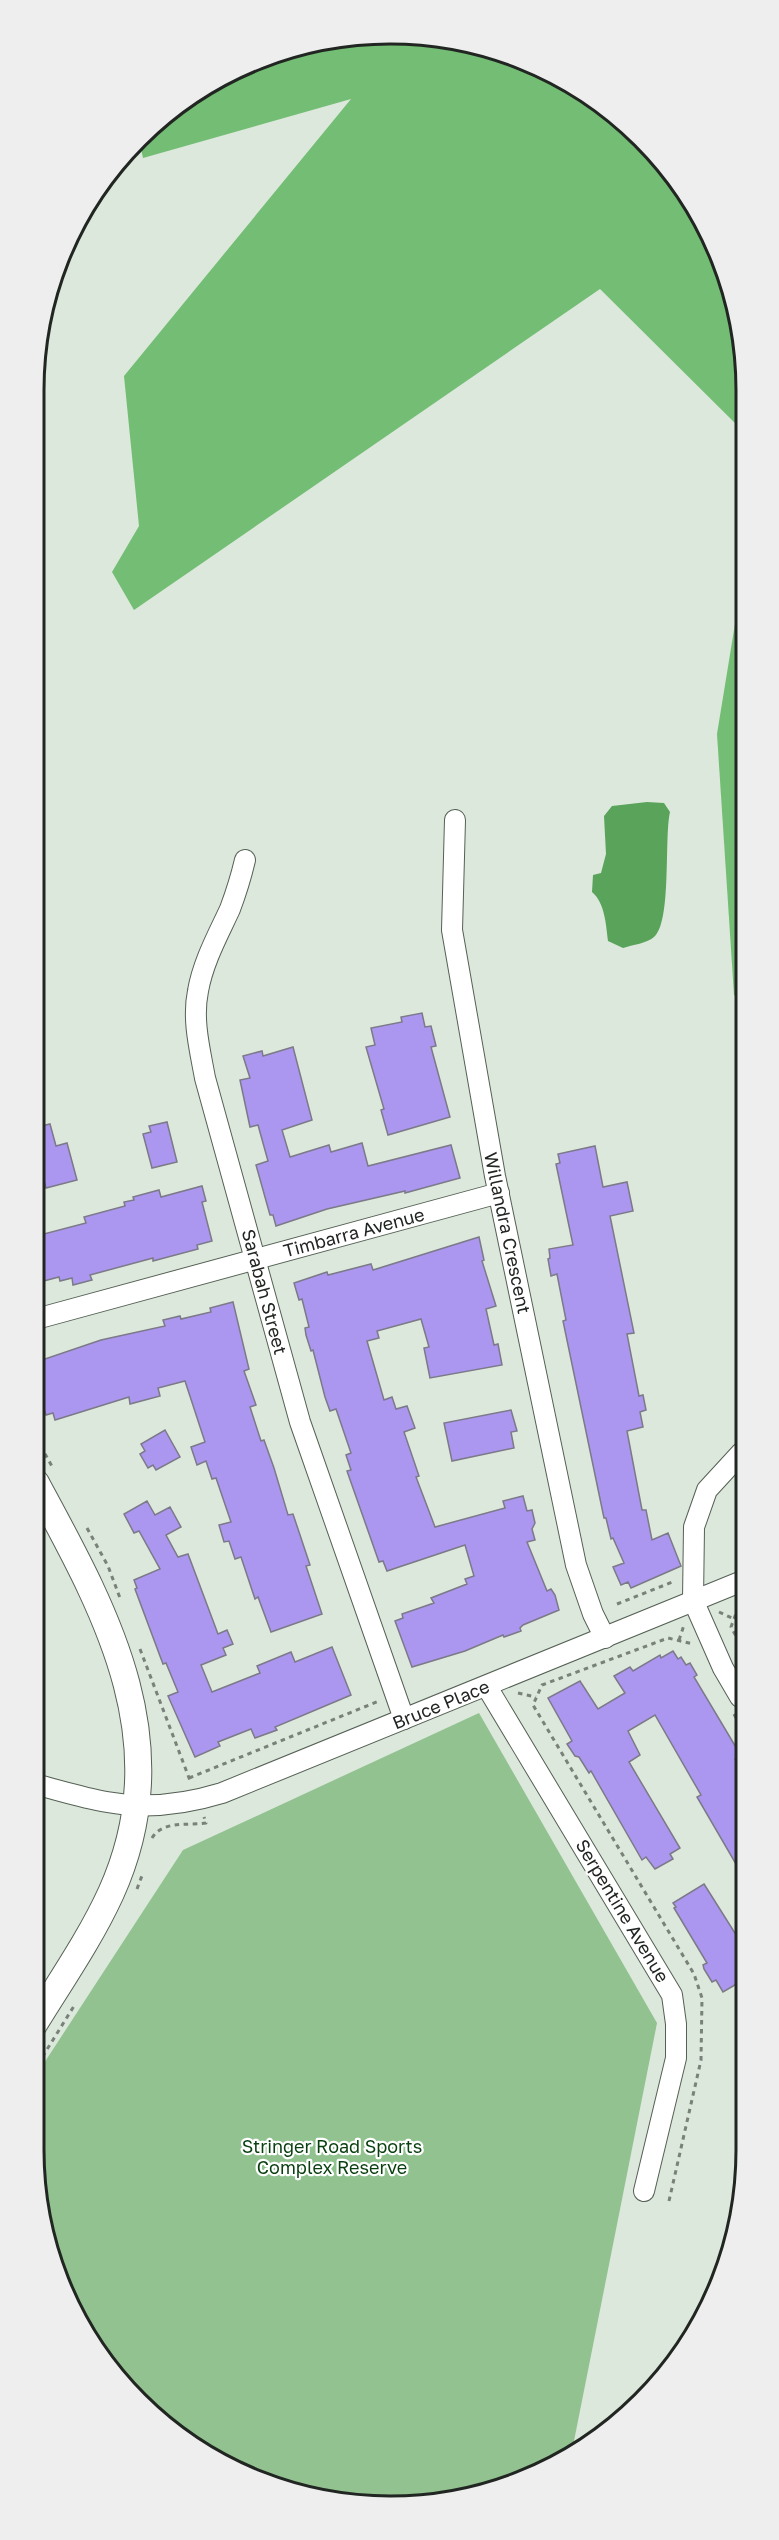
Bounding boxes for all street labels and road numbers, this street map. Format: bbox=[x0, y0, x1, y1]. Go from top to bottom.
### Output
street label: Willandra Crescent bbox=[480, 1150, 536, 1316]
street label: Timbarra Avenue bbox=[281, 1203, 427, 1261]
street label: Sarabah Street bbox=[238, 1227, 292, 1357]
street label: Bruce Place bbox=[389, 1675, 492, 1734]
street label: Serpentine Avenue bbox=[571, 1835, 674, 1986]

